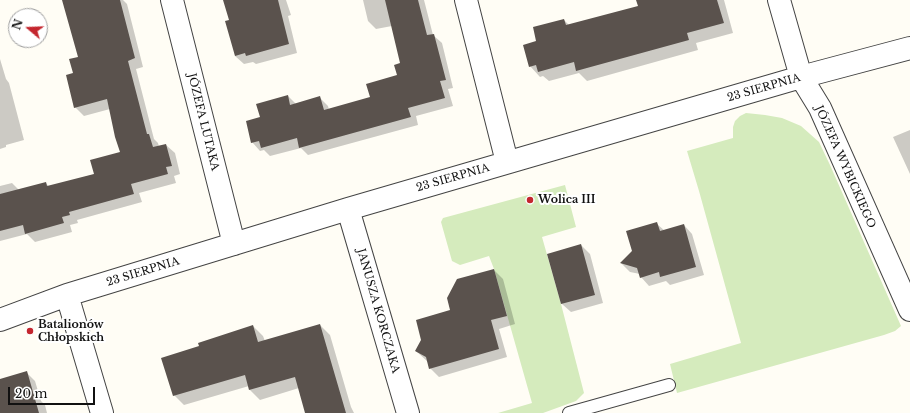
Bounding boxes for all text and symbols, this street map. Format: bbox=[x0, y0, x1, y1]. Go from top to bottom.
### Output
north arrow bbox=[8, 8, 48, 48]
text: N bbox=[9, 17, 26, 32]
street label: 23 SIERPNIA bbox=[726, 71, 802, 105]
street label: JÓZEFA LUTAKA bbox=[184, 72, 222, 172]
street label: JÓZEFA WYBICKIEGO bbox=[812, 104, 878, 230]
street label: 23 SIERPNIA bbox=[415, 161, 491, 195]
place label: Wolica III bbox=[538, 193, 595, 207]
marker: Wolica III bbox=[525, 195, 535, 205]
street label: JANUSZA KORCZAKA bbox=[354, 247, 402, 375]
street label: 23 SIERPNIA bbox=[105, 255, 181, 289]
place label: Batalionów Chłopskich bbox=[38, 318, 104, 344]
marker: Batalionów Chłopskich bbox=[25, 326, 35, 336]
scale bar bbox=[10, 379, 97, 405]
text: 20 m bbox=[15, 386, 47, 401]

